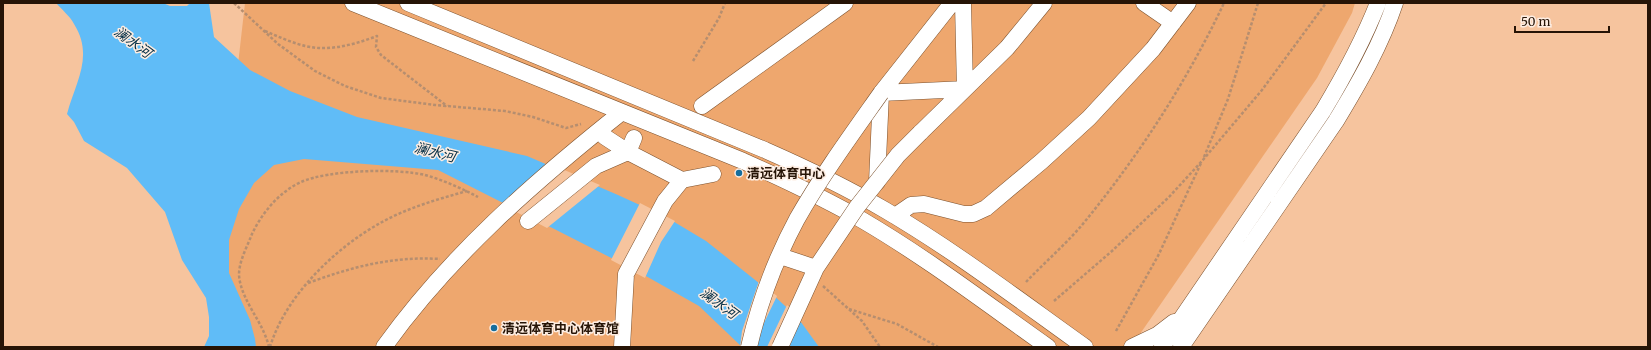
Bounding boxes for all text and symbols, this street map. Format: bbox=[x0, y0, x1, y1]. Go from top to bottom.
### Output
scale bar bbox=[1515, 8, 1609, 34]
text: 50 m bbox=[1521, 14, 1550, 29]
water label: 澜水河 bbox=[111, 22, 158, 63]
water label: 澜水河 bbox=[412, 138, 460, 167]
place label: 清远体育中心 bbox=[747, 165, 825, 182]
marker: 清远体育中心 bbox=[734, 168, 744, 178]
water label: 澜水河 bbox=[697, 283, 744, 324]
place label: 清远体育中心体育馆 bbox=[502, 320, 619, 337]
marker: 清远体育中心体育馆 bbox=[489, 323, 499, 333]

